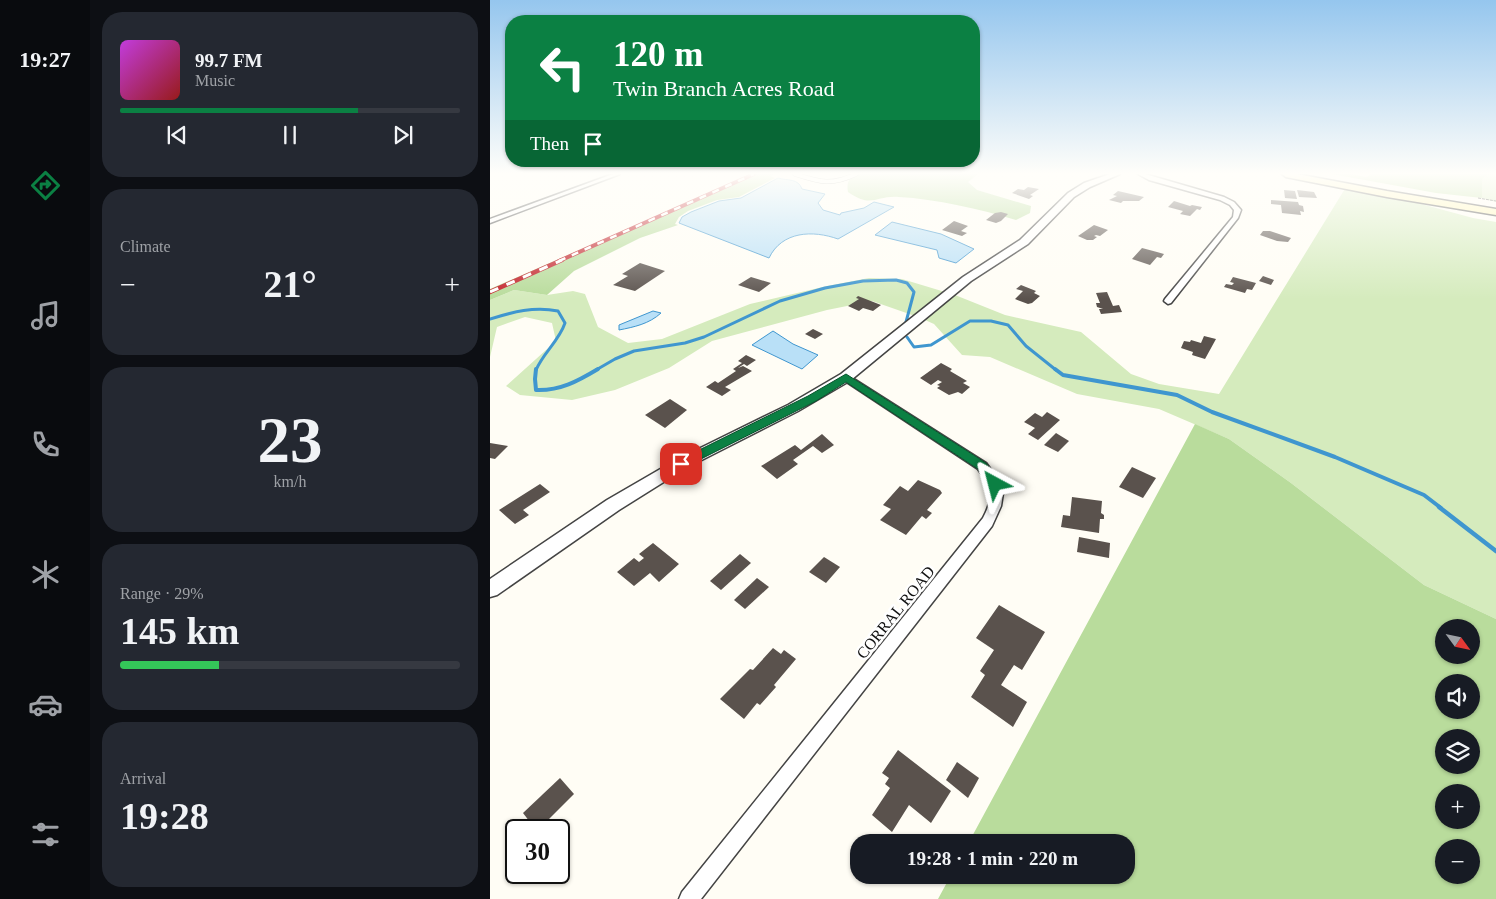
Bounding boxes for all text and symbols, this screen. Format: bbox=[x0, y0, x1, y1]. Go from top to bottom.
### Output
icon: left bbox=[530, 35, 595, 100]
text: 120 m bbox=[613, 35, 703, 74]
text: 19:27 bbox=[19, 47, 71, 72]
text: 99.7 FM bbox=[195, 50, 263, 71]
text: Music bbox=[195, 72, 235, 89]
text: Twin Branch Acres Road bbox=[613, 76, 834, 101]
icon: previous bbox=[163, 121, 191, 149]
icon: pause bbox=[276, 121, 304, 149]
icon: next bbox=[389, 121, 417, 149]
icon: arrive bbox=[579, 130, 607, 158]
text: Then bbox=[530, 133, 569, 154]
icon: directions bbox=[28, 168, 63, 203]
text: Climate bbox=[120, 238, 171, 255]
text: 21° bbox=[263, 263, 317, 305]
text: − bbox=[120, 269, 136, 300]
text: + bbox=[444, 269, 460, 300]
icon: music bbox=[28, 298, 63, 333]
text: 23 bbox=[258, 404, 323, 476]
icon: phone bbox=[28, 427, 63, 462]
pin bbox=[660, 443, 702, 485]
icon: arrive bbox=[667, 450, 695, 478]
position arrow bbox=[968, 457, 1020, 509]
text: km/h bbox=[274, 473, 306, 490]
icon: climate bbox=[28, 557, 63, 592]
street label: CORRAL ROAD bbox=[853, 563, 938, 662]
text: Range · 29% bbox=[120, 585, 204, 602]
text: 145 km bbox=[120, 610, 239, 652]
north arrow bbox=[1435, 619, 1480, 664]
map controls bbox=[1435, 619, 1480, 884]
button: sound bbox=[1435, 674, 1480, 719]
icon: car bbox=[28, 687, 63, 722]
button: layers bbox=[1435, 729, 1480, 774]
text: Arrival bbox=[120, 770, 166, 787]
button: + bbox=[1435, 784, 1480, 829]
text: 19:28 bbox=[120, 795, 209, 837]
icon: filters bbox=[28, 817, 63, 852]
speed limit sign: 30 bbox=[505, 819, 570, 884]
button: − bbox=[1435, 839, 1480, 884]
text: 19:28 · 1 min · 220 m bbox=[907, 848, 1078, 869]

